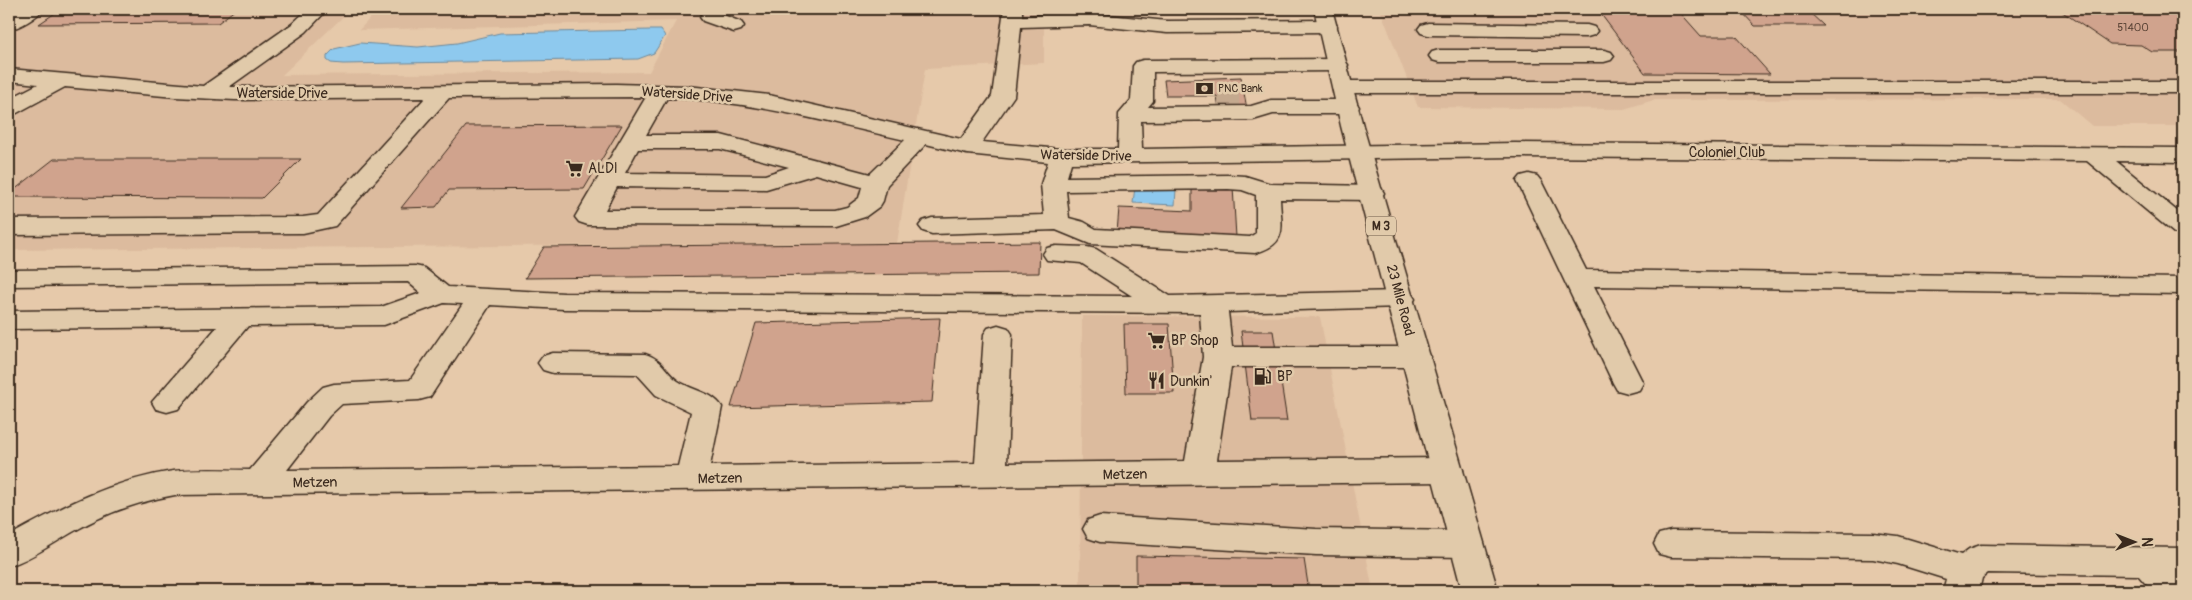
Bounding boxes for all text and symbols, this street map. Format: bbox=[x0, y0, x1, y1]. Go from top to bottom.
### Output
house number: 51400 bbox=[2117, 21, 2149, 34]
bank icon: PNC Bank bbox=[1194, 78, 1214, 98]
place label: PNC Bank bbox=[1218, 82, 1263, 95]
street label: Waterside Drive bbox=[641, 83, 733, 106]
street label: Waterside Drive bbox=[236, 85, 328, 102]
street label: Coloniel Club bbox=[1689, 144, 1765, 161]
street label: Waterside Drive bbox=[1040, 146, 1132, 165]
supermarket icon: ALDI bbox=[564, 158, 584, 178]
place label: ALDI bbox=[588, 160, 618, 177]
road number: M 3 bbox=[1366, 217, 1396, 236]
street label: 23 Mile Road bbox=[1383, 263, 1418, 338]
supermarket icon: BP Shop bbox=[1147, 330, 1167, 350]
place label: BP Shop bbox=[1171, 332, 1219, 349]
fuel station icon: BP bbox=[1253, 366, 1273, 386]
place label: BP bbox=[1277, 368, 1293, 385]
restaurant icon: Dunkin' bbox=[1146, 371, 1166, 391]
place label: Dunkin' bbox=[1170, 373, 1212, 390]
street label: Metzen bbox=[1103, 466, 1147, 483]
street label: Metzen bbox=[698, 470, 742, 487]
street label: Metzen bbox=[293, 474, 337, 491]
north arrow bbox=[2110, 518, 2160, 568]
text: N bbox=[2138, 537, 2155, 547]

